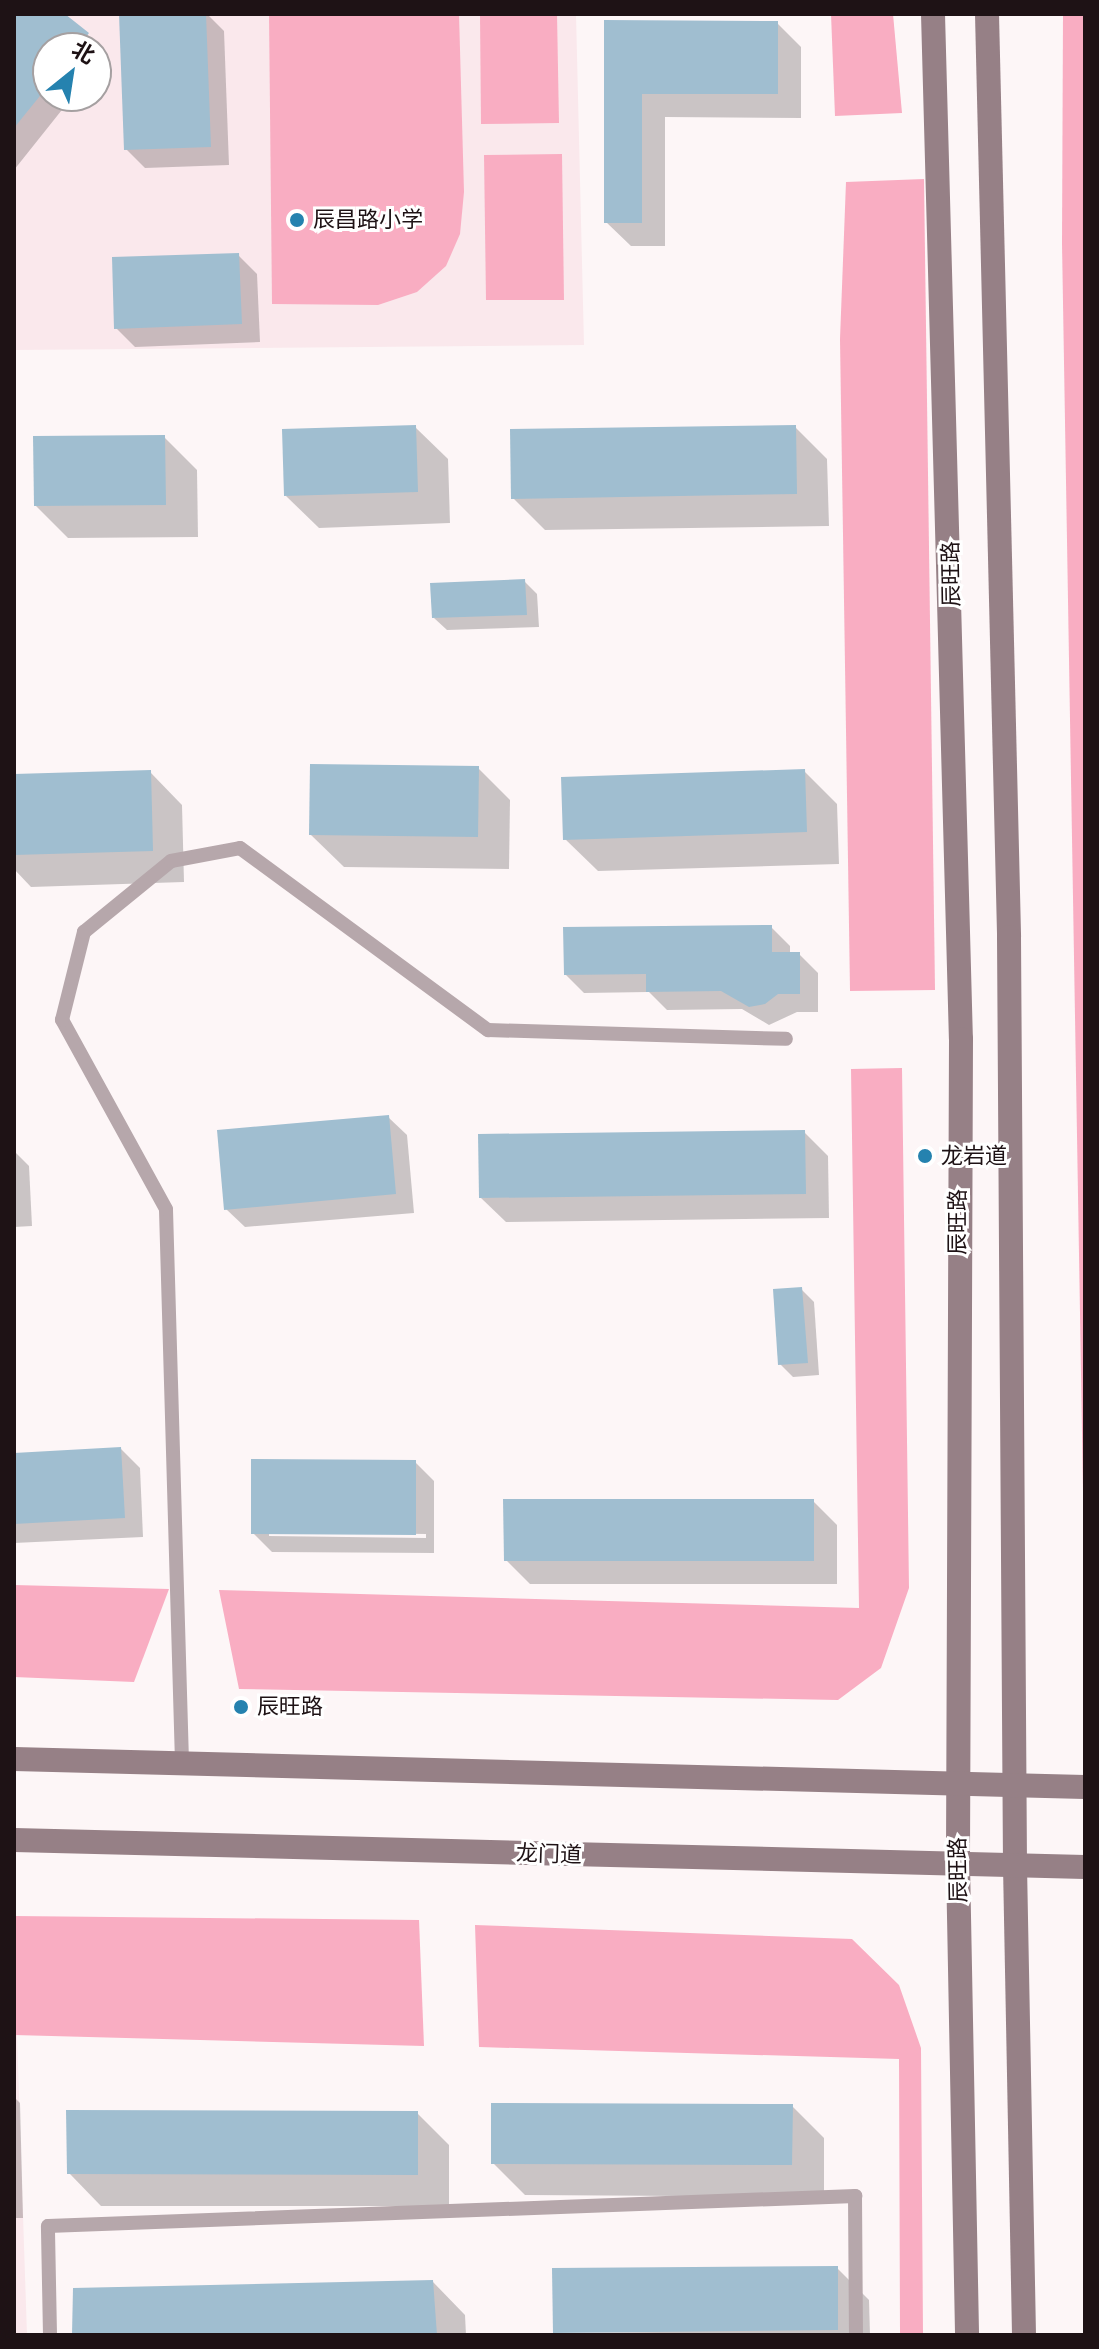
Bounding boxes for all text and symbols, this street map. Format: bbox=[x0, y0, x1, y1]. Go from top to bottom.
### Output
north arrow bbox=[32, 32, 112, 112]
text: 北 bbox=[67, 35, 100, 70]
place label: 辰昌路小学 bbox=[313, 207, 423, 233]
marker: 辰昌路小学 bbox=[288, 211, 306, 229]
street label: 辰旺路 bbox=[937, 541, 965, 607]
place label: 龙岩道 bbox=[941, 1143, 1007, 1169]
marker: 龙岩道 bbox=[916, 1147, 934, 1165]
street label: 辰旺路 bbox=[945, 1189, 971, 1255]
place label: 辰旺路 bbox=[257, 1694, 323, 1720]
marker: 辰旺路 bbox=[232, 1698, 250, 1716]
street label: 辰旺路 bbox=[944, 1837, 972, 1903]
street label: 龙门道 bbox=[516, 1840, 582, 1868]

